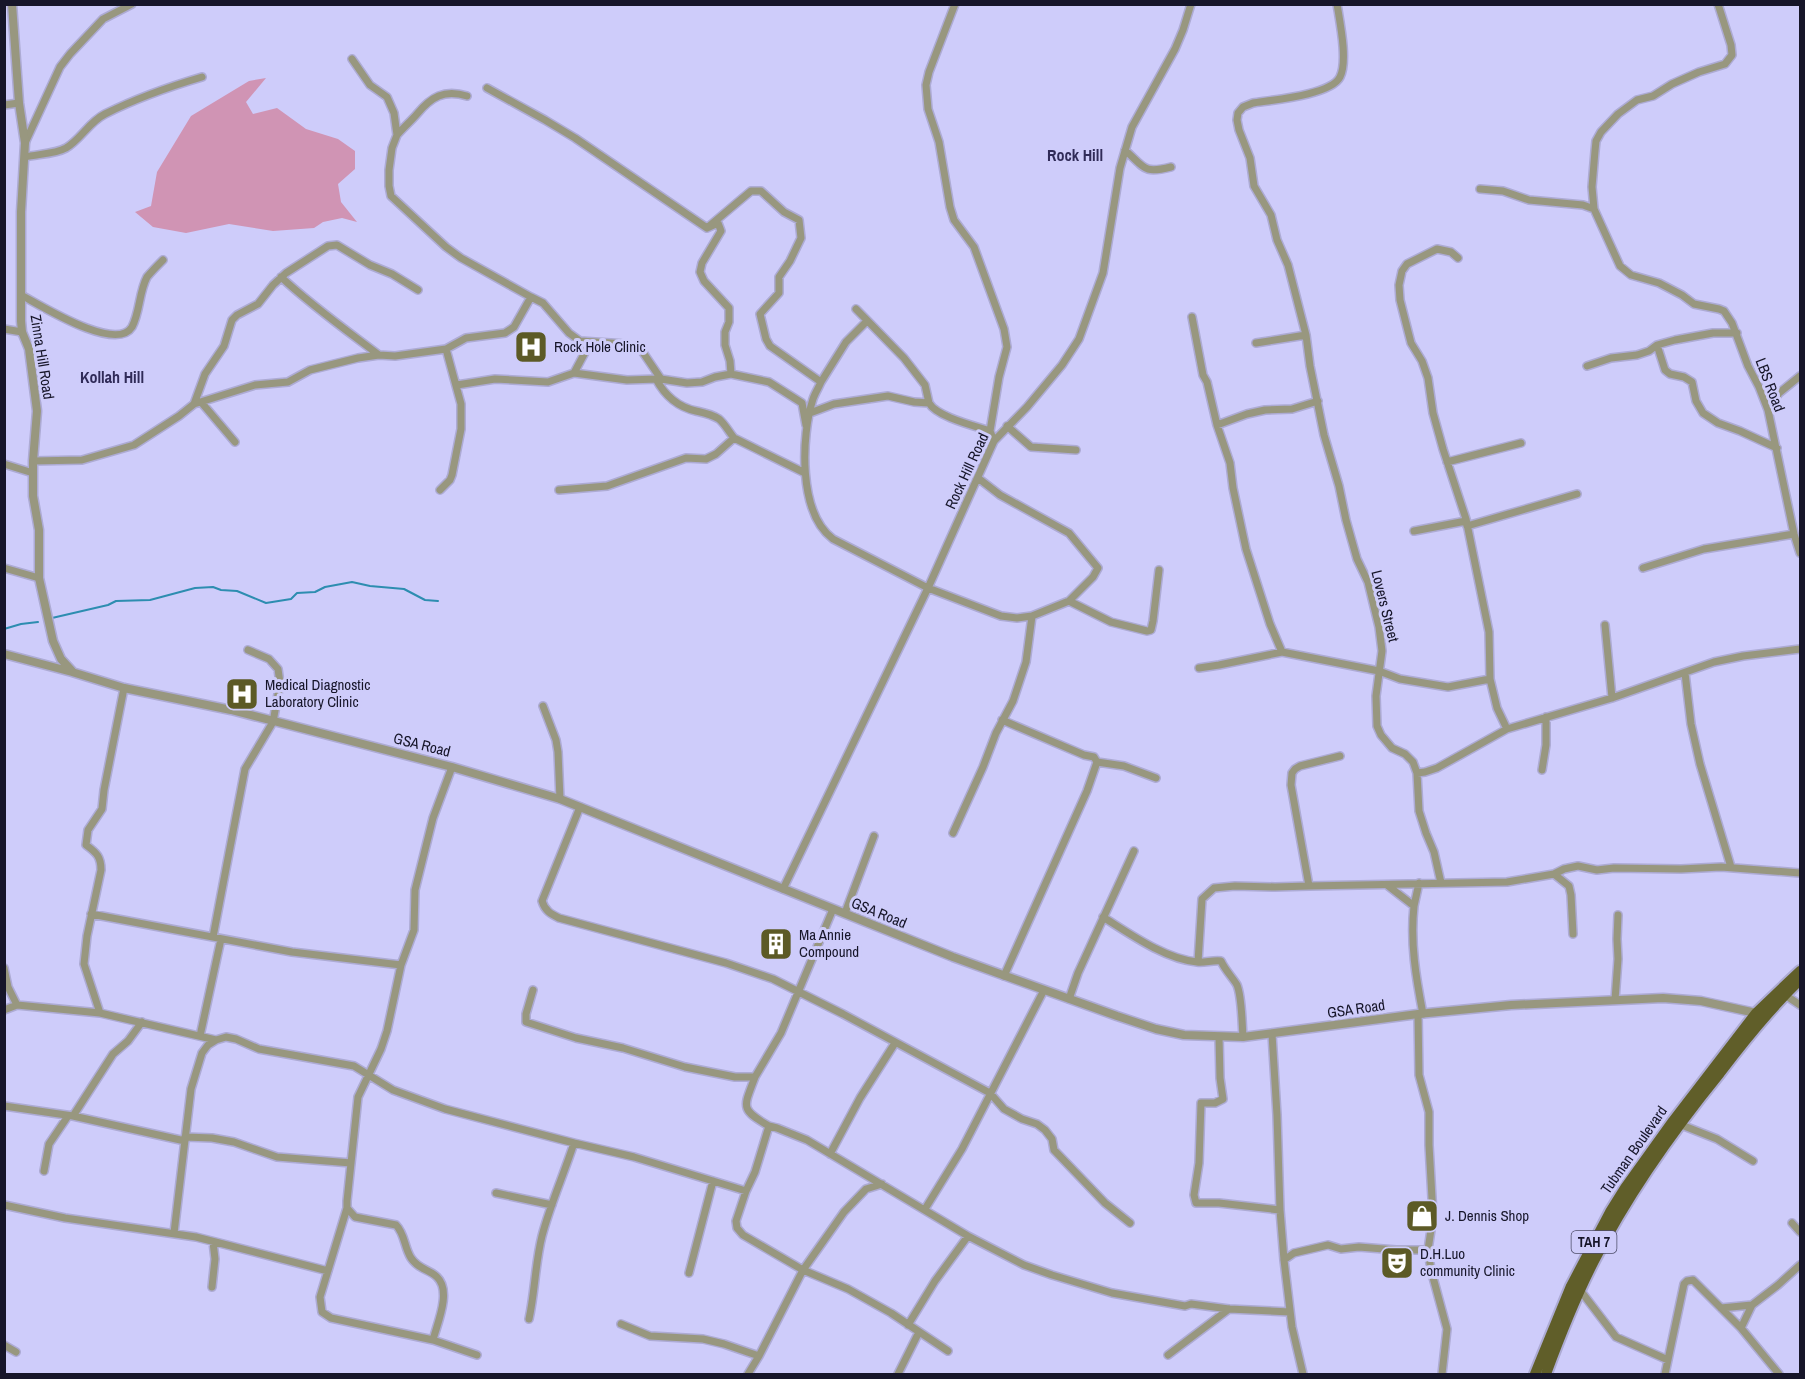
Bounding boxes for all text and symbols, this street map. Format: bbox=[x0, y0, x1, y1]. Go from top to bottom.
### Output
district label: Rock Hill bbox=[1047, 144, 1103, 166]
street label: Zinna Hill Road bbox=[25, 313, 60, 401]
hospital icon: Rock Hole Clinic bbox=[513, 329, 549, 365]
place label: Rock Hole Clinic bbox=[554, 336, 646, 357]
street label: LBS Road bbox=[1751, 355, 1790, 415]
district label: Kollah Hill bbox=[80, 366, 144, 388]
street label: Rock Hill Road bbox=[940, 429, 993, 512]
street label: Lovers Street bbox=[1366, 568, 1405, 644]
place label: Medical Diagnostic Laboratory Clinic bbox=[265, 674, 370, 712]
hospital icon: Medical Diagnostic Laboratory Clinic bbox=[224, 676, 260, 712]
street label: GSA Road bbox=[391, 727, 453, 762]
street label: GSA Road bbox=[848, 892, 910, 933]
place label: Ma Annie Compound bbox=[799, 924, 859, 962]
building icon: Ma Annie Compound bbox=[758, 926, 794, 962]
street label: GSA Road bbox=[1326, 994, 1386, 1023]
street label: Tubman Boulevard bbox=[1595, 1102, 1672, 1198]
shop icon: J. Dennis Shop bbox=[1404, 1198, 1440, 1234]
place label: J. Dennis Shop bbox=[1445, 1205, 1529, 1226]
road number: TAH 7 bbox=[1572, 1231, 1616, 1253]
place label: D.H.Luo community Clinic bbox=[1420, 1243, 1515, 1281]
theatre icon: D.H.Luo community Clinic bbox=[1379, 1245, 1415, 1281]

